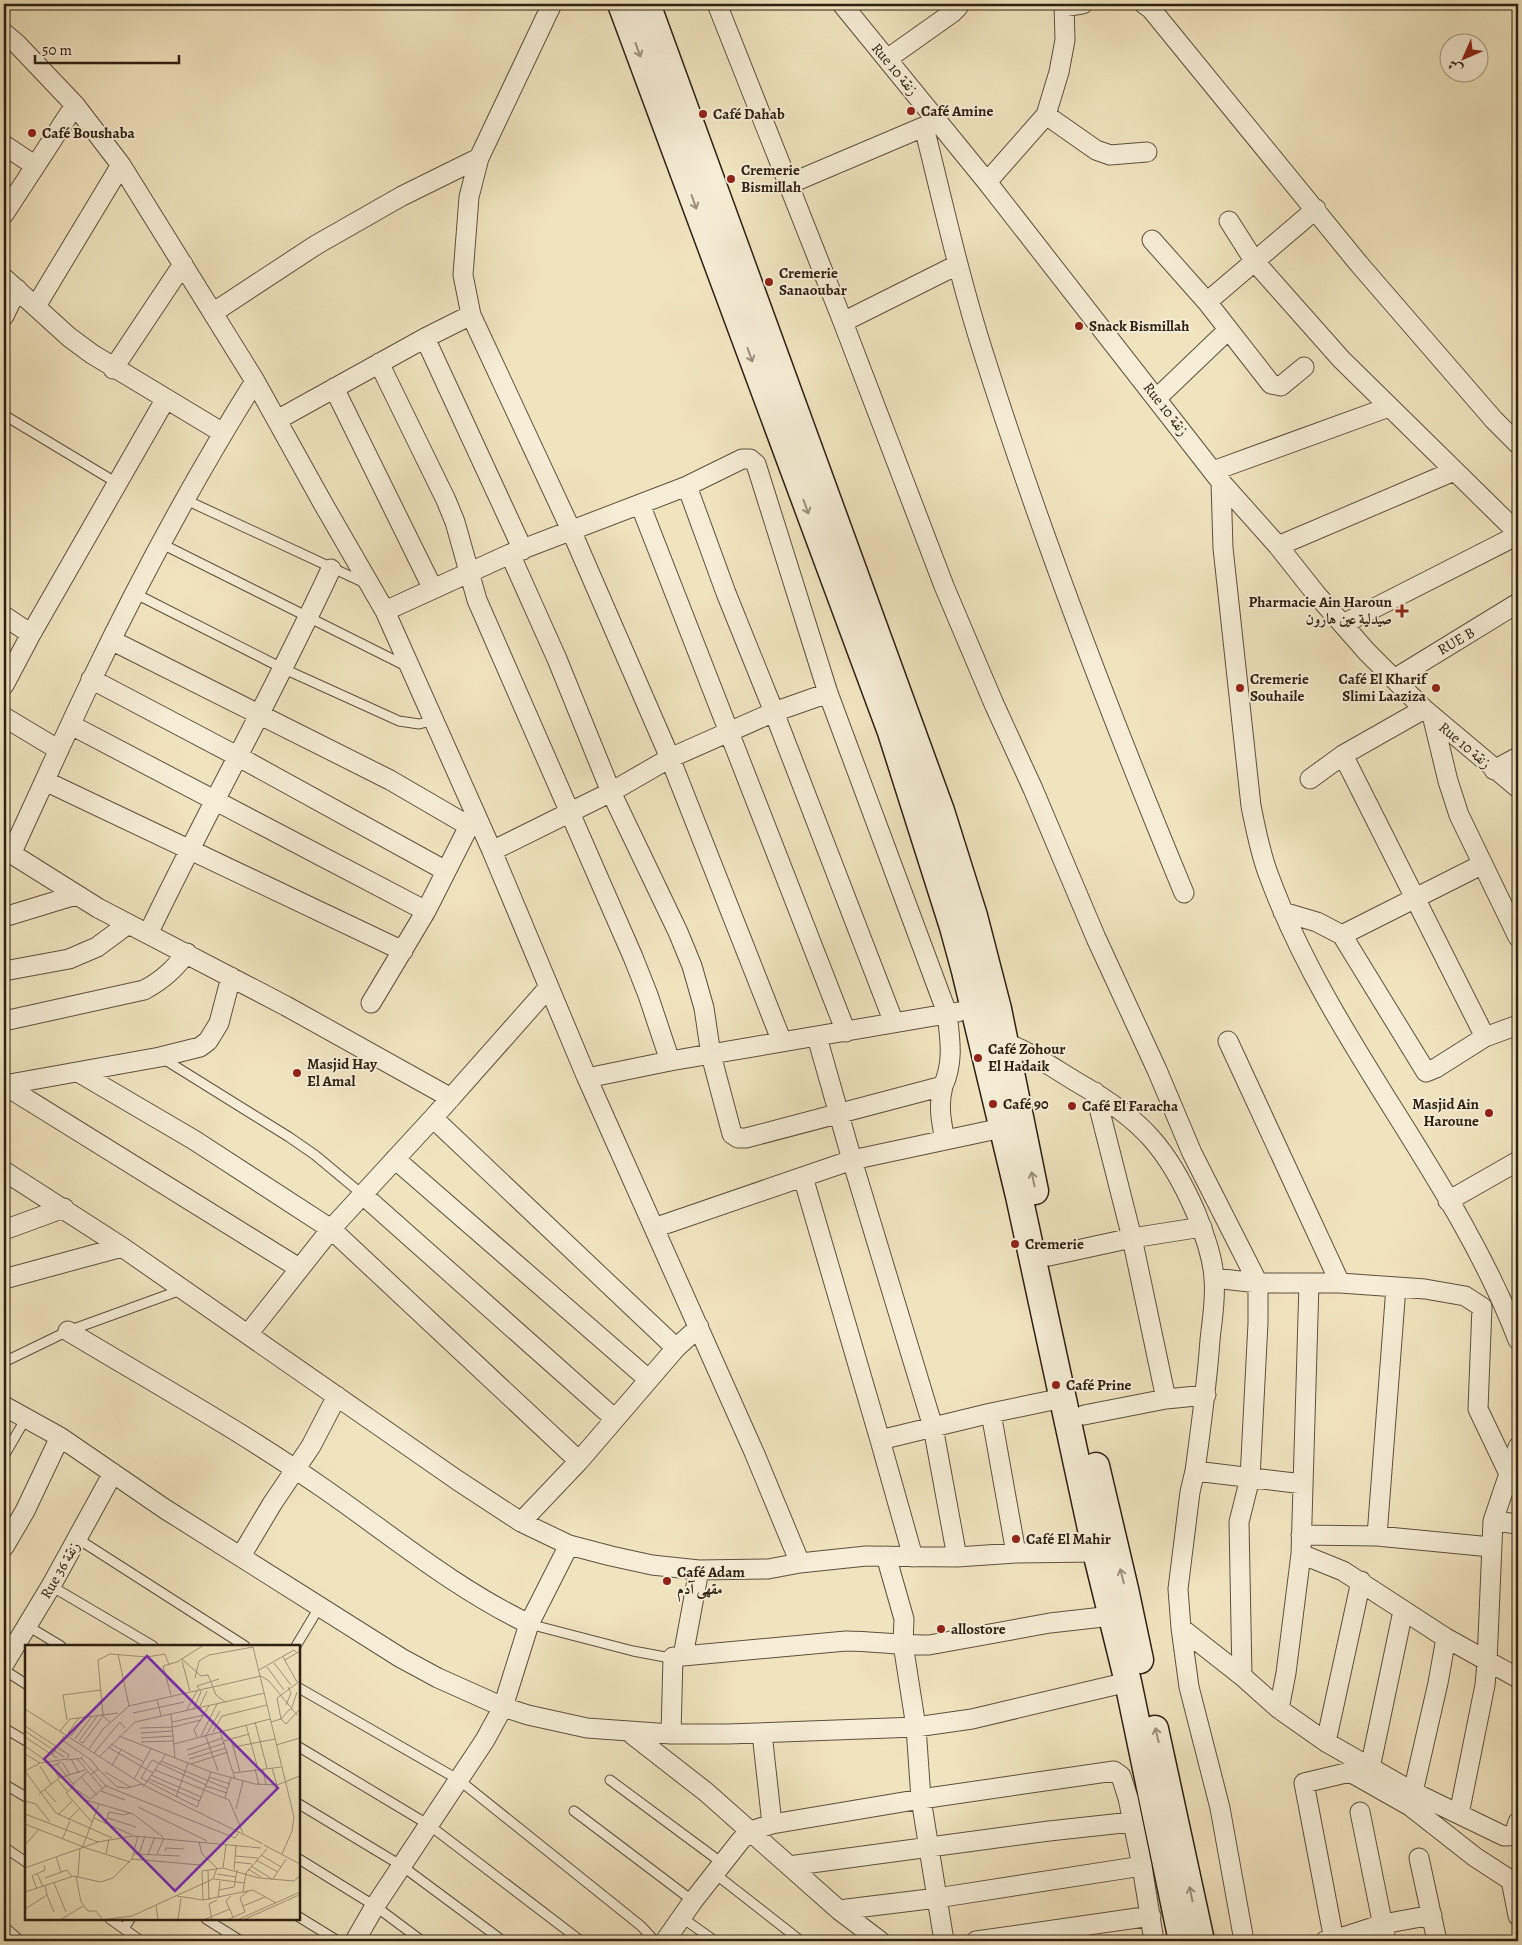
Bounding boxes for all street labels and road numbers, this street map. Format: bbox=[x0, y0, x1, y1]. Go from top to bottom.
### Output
street label: Rue 10 زنقة bbox=[867, 39, 923, 99]
street label: Rue 10 زنقة bbox=[1139, 378, 1193, 440]
street label: RUE B bbox=[1434, 622, 1478, 660]
street label: Rue 10 زنقة bbox=[1435, 717, 1495, 773]
street label: Rue 36 زنقة bbox=[36, 1538, 84, 1602]

